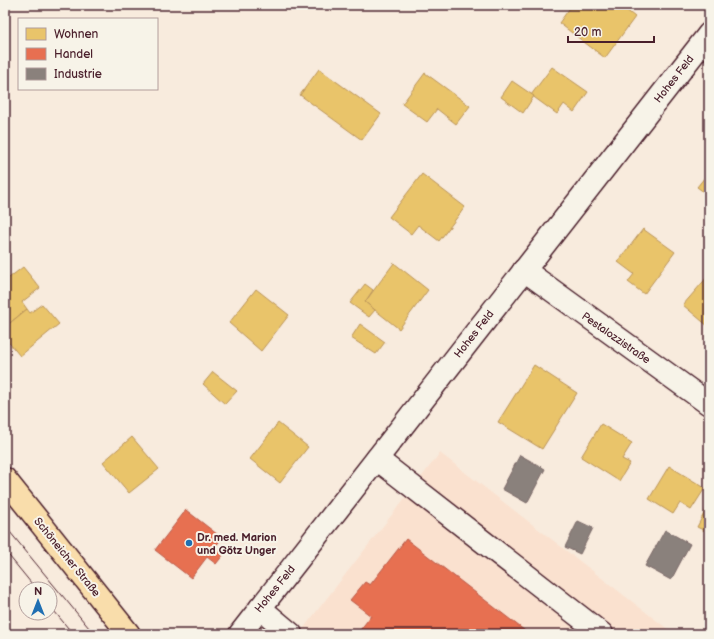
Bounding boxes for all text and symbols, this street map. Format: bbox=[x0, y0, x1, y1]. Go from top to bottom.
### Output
legend bbox=[18, 18, 158, 90]
scale bar bbox=[568, 18, 654, 44]
text: 20 m bbox=[574, 25, 601, 40]
text: Wohnen bbox=[54, 27, 99, 42]
text: Handel bbox=[54, 47, 93, 62]
street label: Hohes Feld bbox=[651, 53, 697, 105]
text: Industrie bbox=[54, 67, 102, 82]
street label: Hohes Feld bbox=[451, 308, 497, 360]
street label: Pestalozzistraße bbox=[579, 309, 653, 367]
street label: Schöneicher Straße bbox=[31, 515, 103, 600]
place label: Dr. med. Marion und Götz Unger bbox=[197, 531, 277, 557]
marker: Dr. med. Marion und Götz Unger bbox=[184, 538, 194, 548]
street label: Hohes Feld bbox=[252, 563, 298, 615]
north arrow bbox=[18, 581, 58, 621]
text: N bbox=[34, 585, 42, 598]

